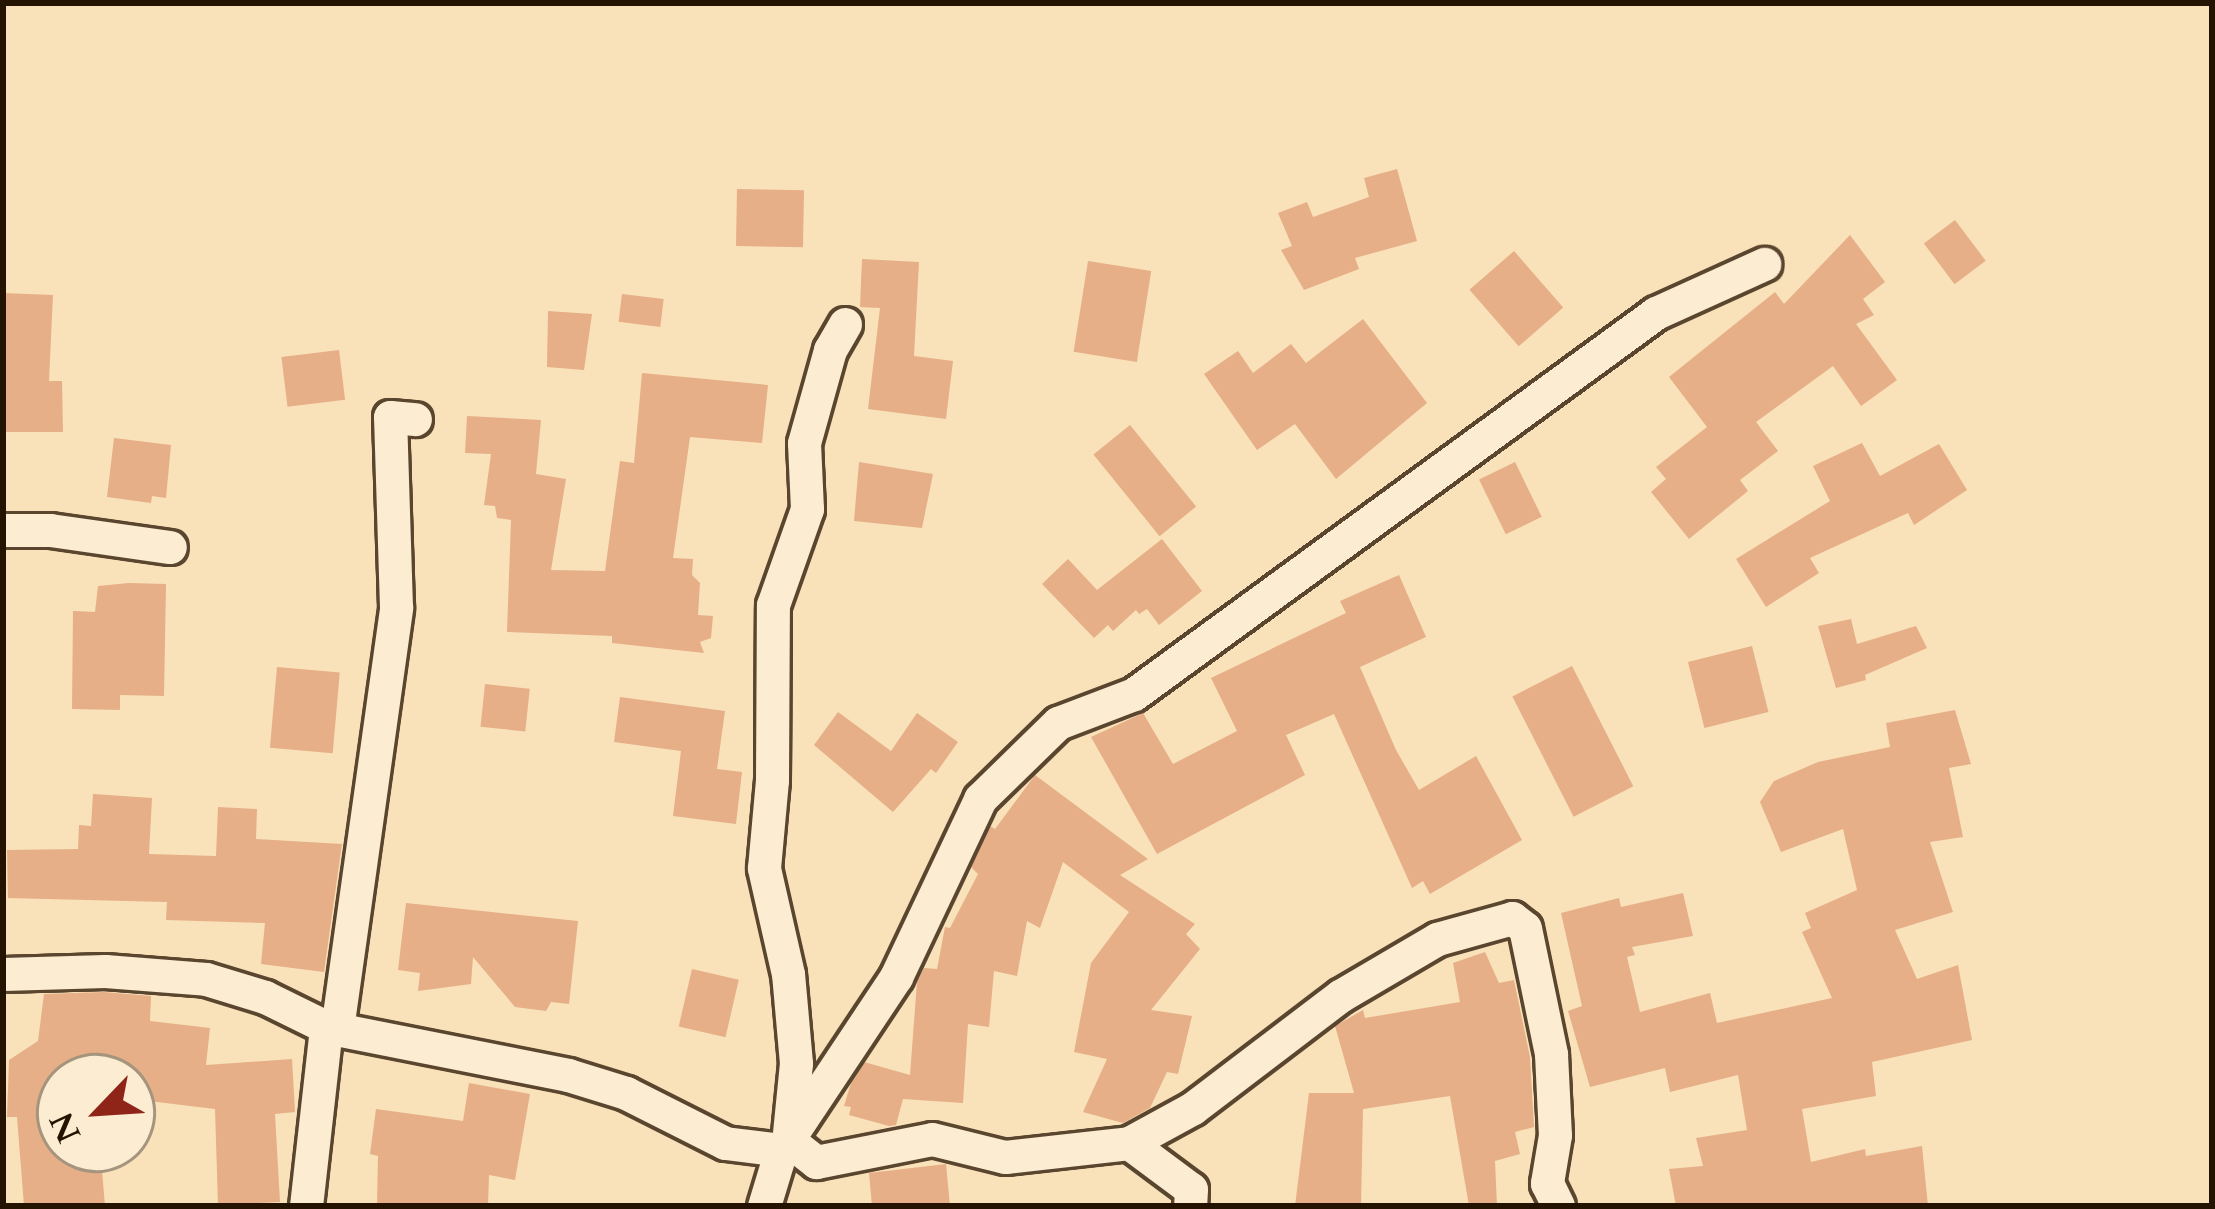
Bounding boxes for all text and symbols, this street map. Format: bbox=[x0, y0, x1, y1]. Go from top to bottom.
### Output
north arrow bbox=[36, 1053, 156, 1173]
text: N bbox=[39, 1105, 92, 1150]

